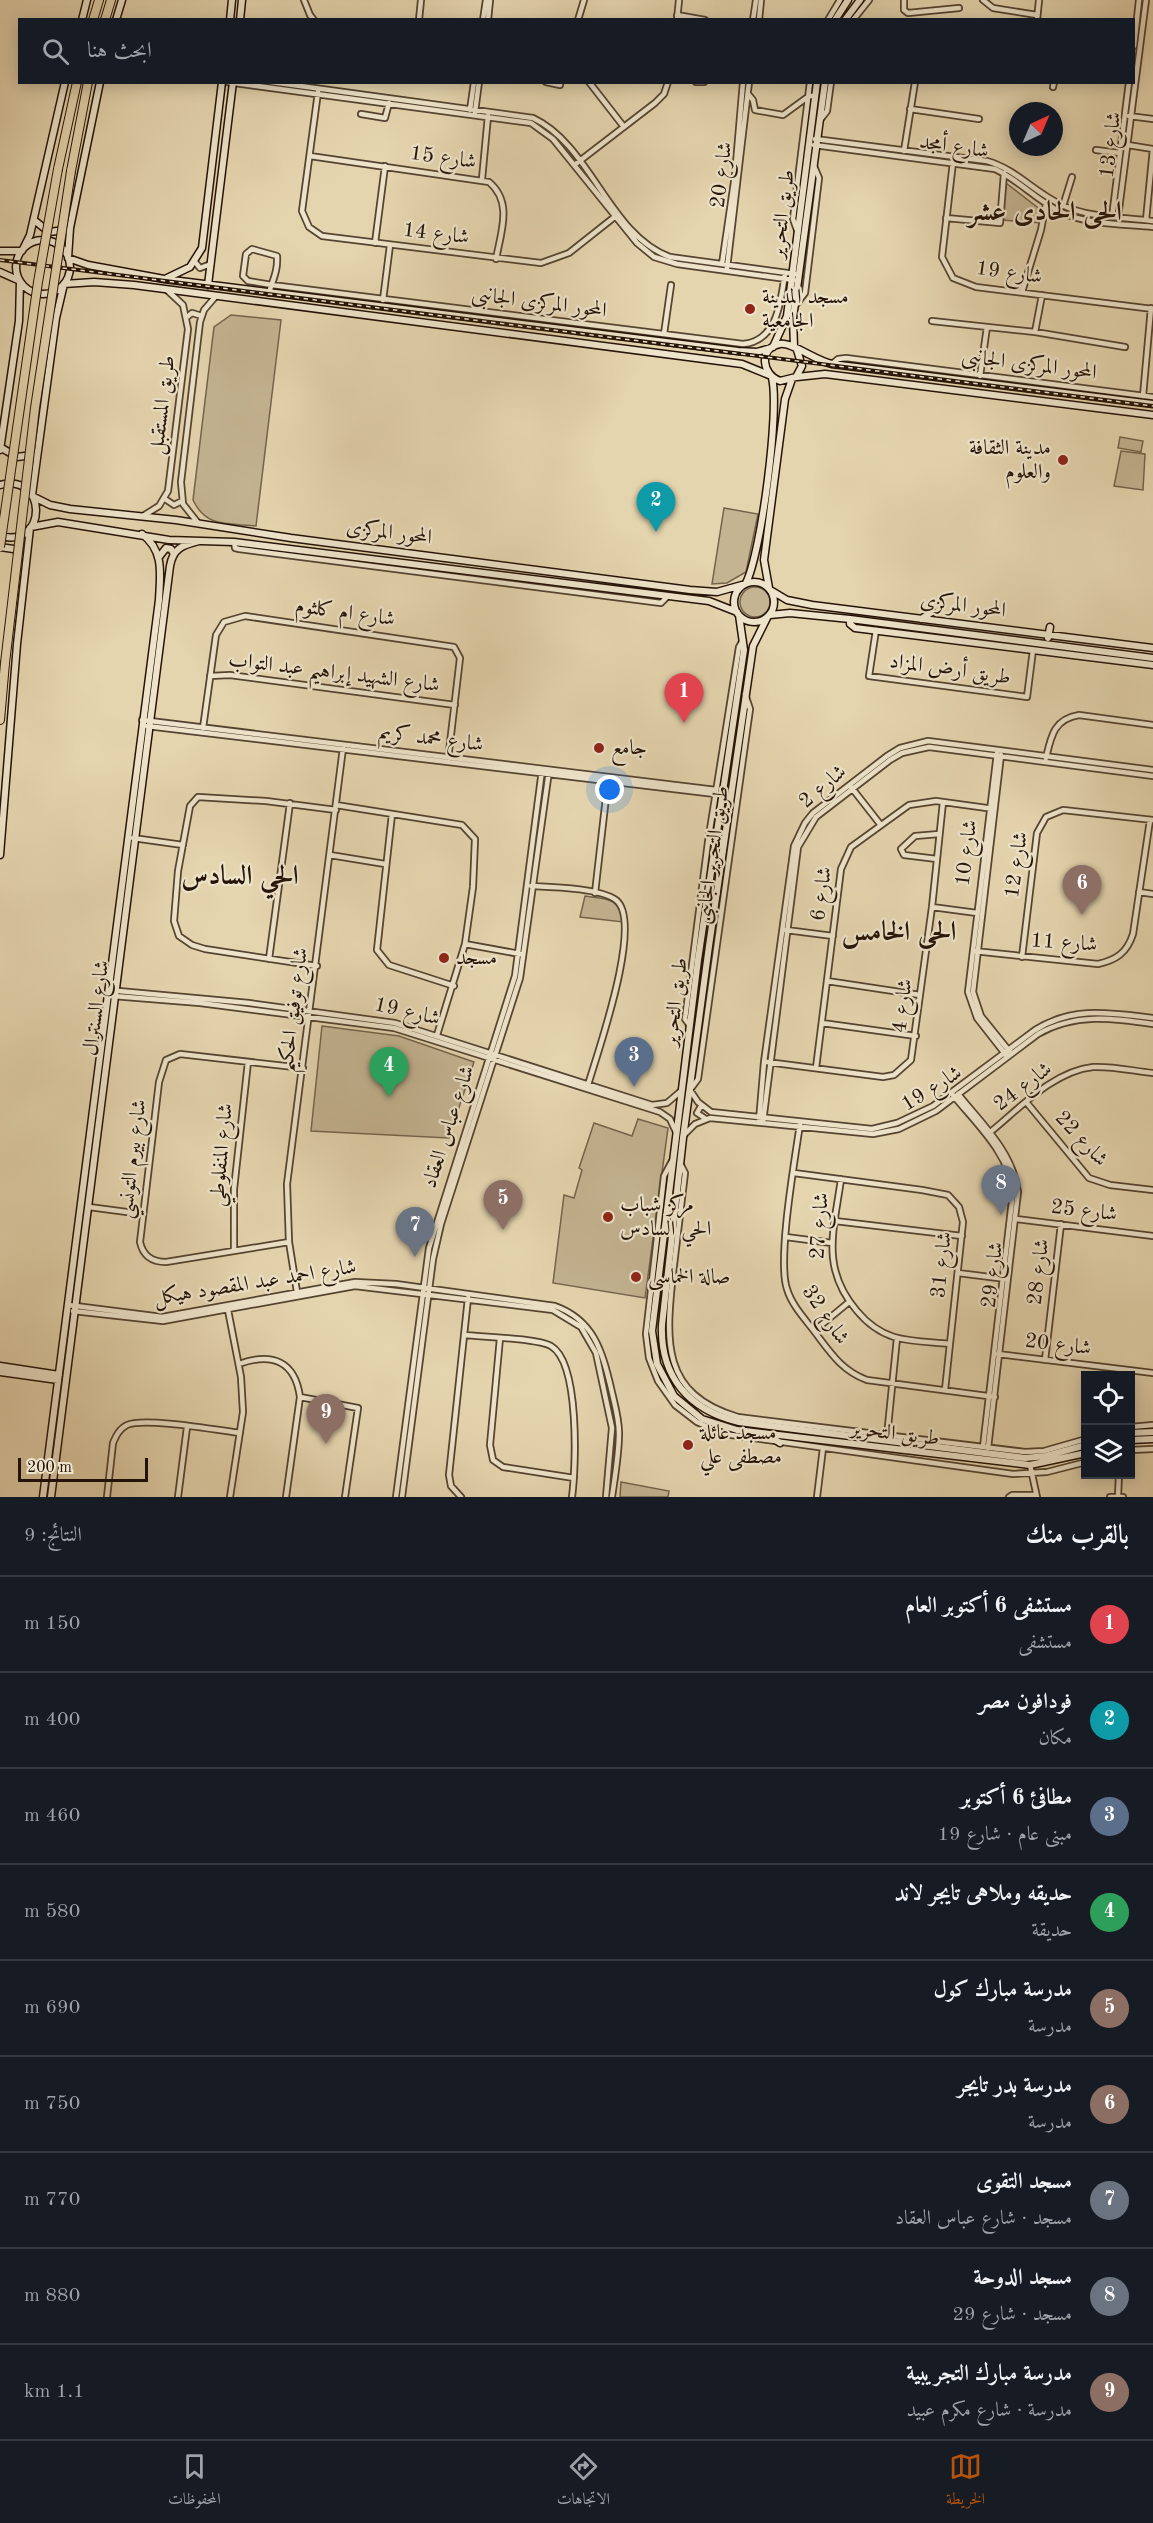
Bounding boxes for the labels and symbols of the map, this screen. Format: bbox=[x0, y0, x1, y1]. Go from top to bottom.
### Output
north arrow bbox=[1009, 102, 1063, 156]
street label: شارع 13 bbox=[1097, 111, 1131, 180]
street label: شارع أمجد bbox=[917, 126, 991, 168]
street label: شارع 20 bbox=[708, 141, 742, 210]
street label: شارع 15 bbox=[408, 143, 477, 179]
street label: طريق التحرير bbox=[767, 168, 800, 262]
district label: الحى الحادى عشر bbox=[965, 199, 1122, 229]
street label: شارع 14 bbox=[401, 220, 470, 254]
street label: شارع 19 bbox=[974, 258, 1043, 294]
street label: المحور المركزى الجانبى bbox=[470, 282, 608, 325]
place label: مسجد المدينة الجامعية bbox=[762, 287, 849, 332]
marker: مسجد المدينة الجامعية bbox=[743, 302, 757, 316]
street label: المحور المركزى الجانبى bbox=[960, 344, 1098, 387]
street label: طريق المستقبل bbox=[146, 354, 182, 456]
place label: مدينة الثقافة والعلوم bbox=[969, 438, 1051, 489]
marker: مدينة الثقافة والعلوم bbox=[1056, 453, 1070, 467]
pin: 2 bbox=[636, 482, 676, 532]
street label: المحور المركزى bbox=[345, 515, 433, 550]
street label: المحور المركزى bbox=[919, 588, 1007, 623]
street label: شارع ام كلثوم bbox=[293, 595, 396, 636]
street label: طريق أرض المزاد bbox=[888, 645, 1013, 690]
street label: شارع الشهيد إبراهيم عبد التواب bbox=[226, 650, 441, 705]
pin: 1 bbox=[664, 674, 704, 723]
street label: شارع محمد كريم bbox=[377, 720, 485, 762]
place label: جامع bbox=[611, 738, 647, 766]
marker: جامع bbox=[592, 741, 606, 755]
street label: شارع 2 bbox=[795, 761, 854, 817]
your location bbox=[595, 775, 624, 804]
street label: طريق التحرير الجانبى bbox=[693, 785, 736, 926]
street label: شارع 10 bbox=[953, 819, 987, 888]
street label: شارع 12 bbox=[1002, 831, 1038, 900]
district label: الحي السادس bbox=[181, 863, 299, 900]
street label: شارع 6 bbox=[808, 866, 842, 923]
pin: 6 bbox=[1062, 866, 1102, 915]
district label: الحى الخامس bbox=[842, 919, 956, 949]
street label: شارع 11 bbox=[1030, 930, 1098, 962]
street label: شارع توفيق الحكيم bbox=[274, 946, 321, 1075]
place label: مسجد bbox=[456, 948, 497, 969]
marker: مسجد bbox=[437, 951, 451, 965]
street label: طريق التحرير bbox=[660, 956, 693, 1050]
street label: شارع السنترال bbox=[81, 959, 119, 1058]
street label: شارع 4 bbox=[889, 978, 923, 1035]
street label: شارع 19 bbox=[371, 994, 442, 1036]
pin: 3 bbox=[614, 1038, 654, 1087]
pin: 4 bbox=[370, 1048, 408, 1097]
street label: شارع 24 bbox=[990, 1059, 1060, 1120]
street label: شارع 19 bbox=[898, 1062, 969, 1121]
street label: شارع عباس العقاد bbox=[419, 1063, 484, 1193]
street label: شارع بيرم التونسي bbox=[115, 1098, 159, 1221]
street label: شارع المنفلوطي bbox=[207, 1102, 245, 1208]
street label: شارع 22 bbox=[1046, 1107, 1111, 1175]
pin: 8 bbox=[982, 1166, 1020, 1215]
pin: 5 bbox=[484, 1180, 522, 1230]
street label: شارع 27 bbox=[807, 1192, 839, 1260]
place label: مركز شباب الحي السادس bbox=[620, 1193, 711, 1248]
street label: شارع 25 bbox=[1049, 1197, 1118, 1231]
pin: 7 bbox=[396, 1208, 434, 1257]
marker: مركز شباب الحي السادس bbox=[601, 1210, 615, 1224]
street label: شارع 31 bbox=[928, 1231, 962, 1300]
street label: شارع 28 bbox=[1025, 1238, 1059, 1307]
street label: شارع 29 bbox=[979, 1241, 1013, 1310]
street label: شارع احمد عبد المقصود هيكل bbox=[152, 1255, 359, 1315]
place label: صالة الخماسى bbox=[648, 1267, 730, 1291]
marker: صالة الخماسى bbox=[629, 1270, 643, 1284]
street label: شارع 32 bbox=[793, 1281, 852, 1352]
street label: شارع 20 bbox=[1023, 1331, 1092, 1365]
pin: 9 bbox=[306, 1394, 346, 1444]
street label: طريق التحرير bbox=[847, 1418, 941, 1451]
place label: مسجد عائلة مصطفى علي bbox=[699, 1423, 782, 1476]
marker: مسجد عائلة مصطفى علي bbox=[681, 1438, 695, 1452]
scale bar bbox=[18, 1455, 148, 1482]

